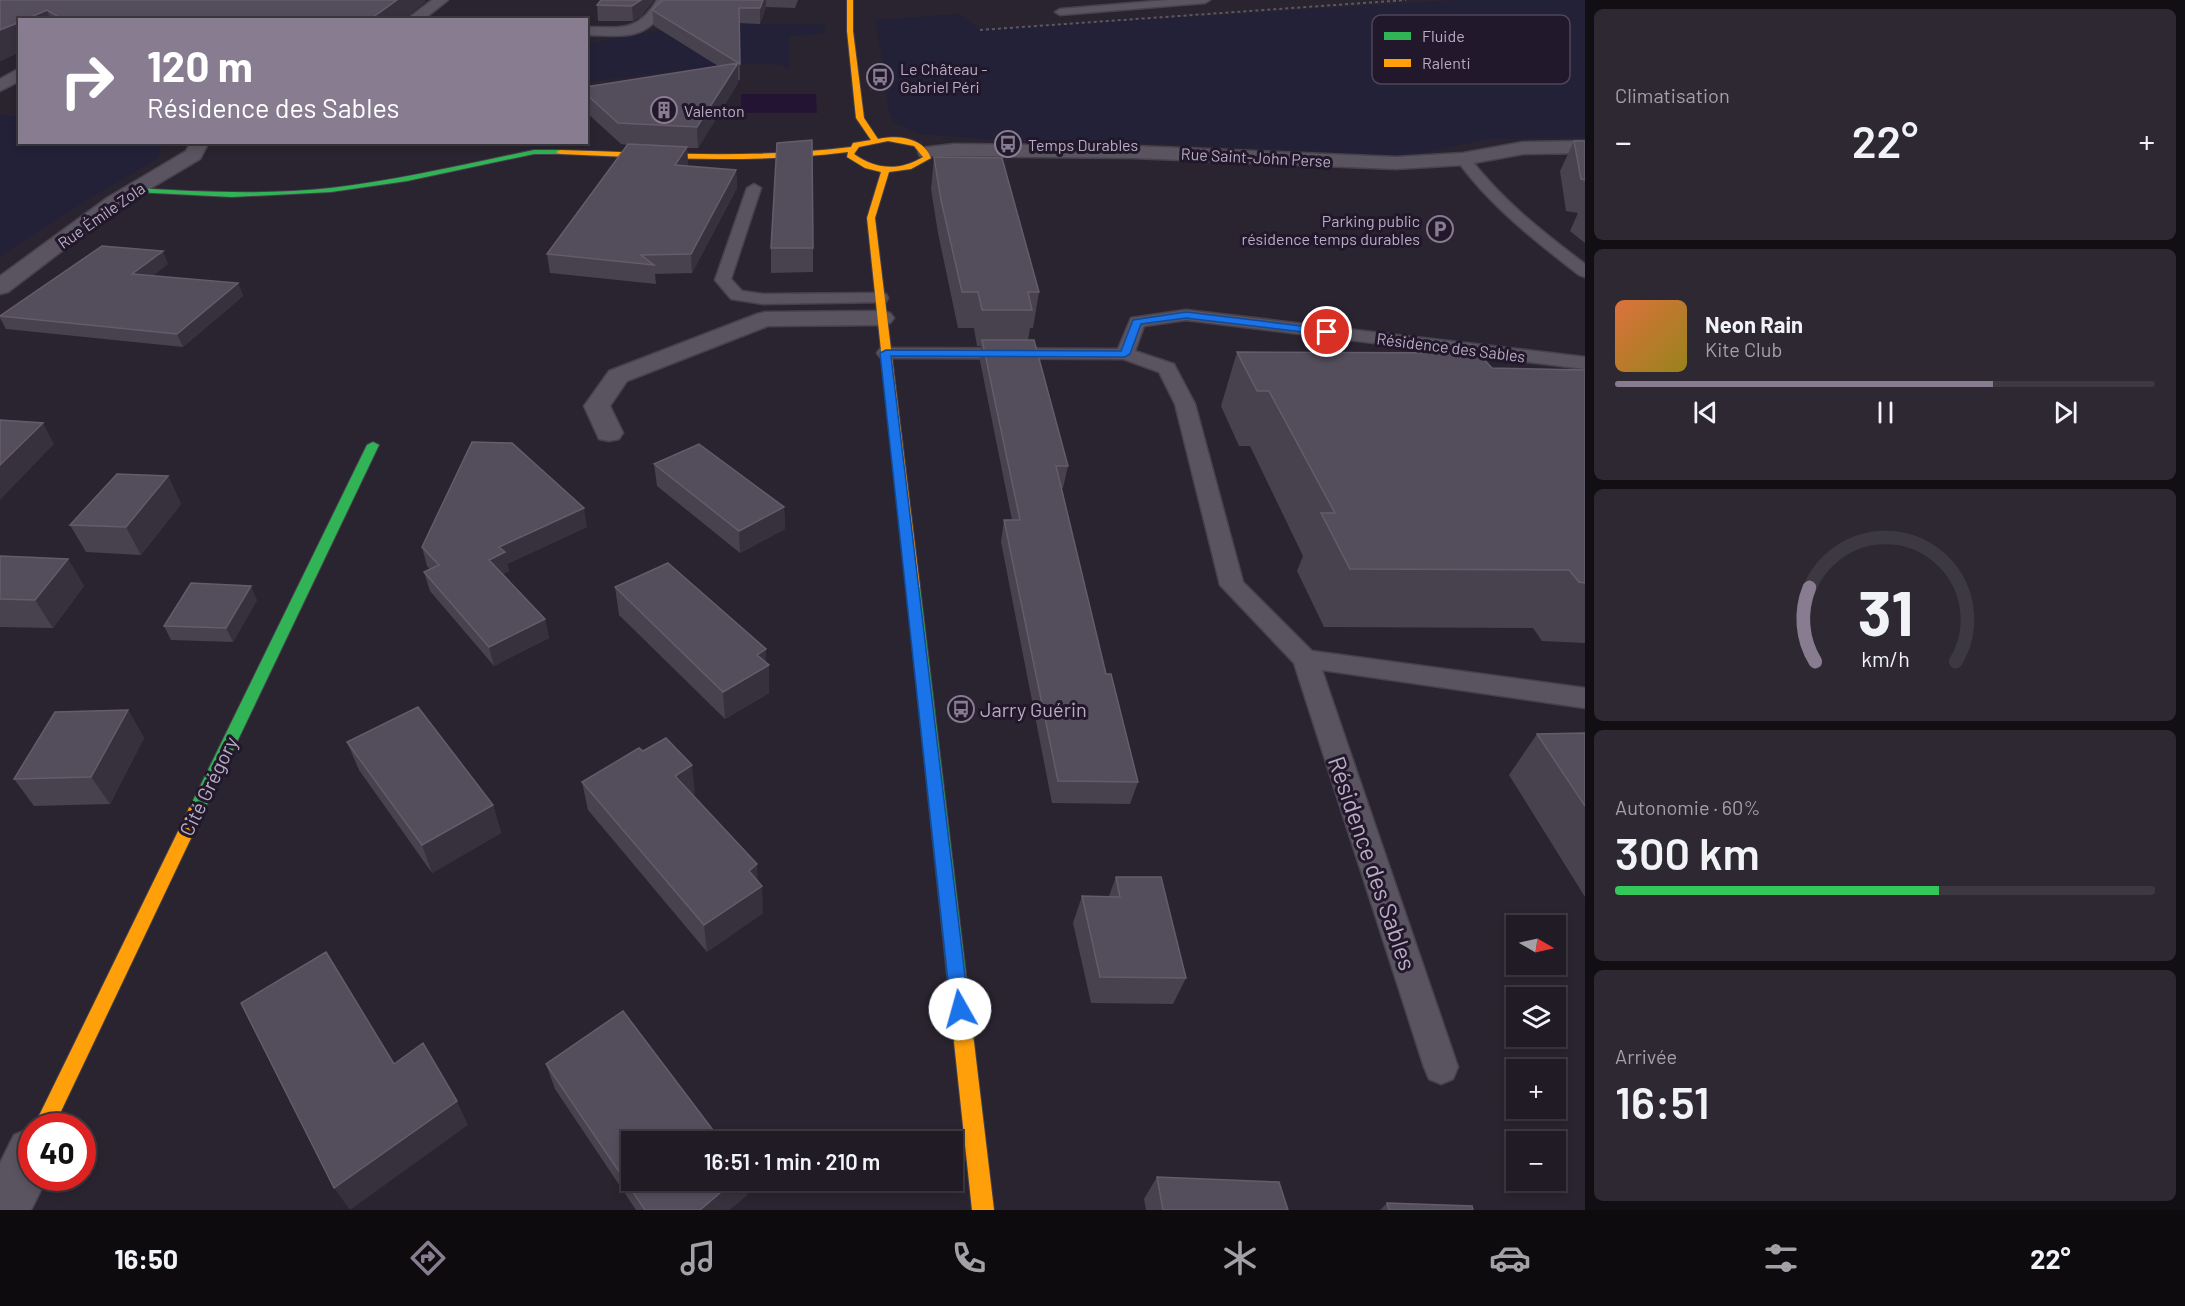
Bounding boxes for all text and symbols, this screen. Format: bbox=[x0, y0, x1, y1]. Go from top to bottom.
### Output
legend bbox=[1372, 15, 1570, 84]
text: Fluide bbox=[1422, 26, 1465, 45]
text: 120 m bbox=[147, 40, 253, 90]
icon: right bbox=[48, 42, 126, 120]
text: Ralenti bbox=[1422, 53, 1471, 72]
place label: Le Château - Gabriel Péri bbox=[900, 59, 988, 96]
bus stop icon: Le Château - Gabriel Péri bbox=[865, 62, 895, 92]
text: Climatisation bbox=[1615, 83, 1730, 107]
text: Résidence des Sables bbox=[147, 91, 400, 123]
building icon: Valenton bbox=[649, 95, 679, 125]
place label: Valenton bbox=[684, 101, 745, 120]
text: 22° bbox=[1852, 113, 1918, 167]
text: − bbox=[1615, 121, 1632, 161]
text: + bbox=[2138, 121, 2155, 161]
bus stop icon: Temps Durables bbox=[993, 129, 1023, 159]
place label: Temps Durables bbox=[1028, 135, 1138, 154]
street label: Rue Saint-John Perse bbox=[1180, 144, 1332, 170]
street label: Rue Émile Zola bbox=[54, 178, 148, 252]
place label: Parking public résidence temps durables bbox=[1241, 211, 1420, 248]
parking icon: Parking public résidence temps durables bbox=[1425, 214, 1455, 244]
pin bbox=[1301, 306, 1352, 357]
text: Neon Rain bbox=[1705, 311, 1803, 337]
icon: arrive bbox=[1310, 315, 1343, 348]
street label: Résidence des Sables bbox=[1376, 328, 1526, 366]
text: Kite Club bbox=[1705, 337, 1782, 361]
icon: previous bbox=[1689, 396, 1722, 429]
icon: pause bbox=[1869, 396, 1902, 429]
icon: next bbox=[2049, 396, 2082, 429]
text: 31 bbox=[1857, 574, 1913, 648]
text: km/h bbox=[1861, 646, 1909, 671]
bus stop icon: Jarry Guérin bbox=[946, 694, 976, 724]
place label: Jarry Guérin bbox=[980, 697, 1087, 721]
street label: Cité Grégory bbox=[174, 732, 242, 840]
street label: Résidence des Sables bbox=[1323, 752, 1423, 974]
text: Autonomie · 60% bbox=[1615, 795, 1760, 819]
text: 300 km bbox=[1615, 825, 1760, 879]
north arrow bbox=[1506, 915, 1566, 975]
map controls bbox=[1506, 915, 1566, 1191]
position arrow bbox=[928, 977, 992, 1041]
button: layers bbox=[1506, 987, 1566, 1047]
text: Arrivée bbox=[1615, 1044, 1677, 1068]
button: + bbox=[1506, 1059, 1566, 1119]
text: 16:51 bbox=[1615, 1074, 1710, 1128]
speed limit sign: 40 bbox=[18, 1113, 96, 1191]
button: − bbox=[1506, 1131, 1566, 1191]
text: 16:51 · 1 min · 210 m bbox=[704, 1148, 880, 1174]
icon: directions bbox=[407, 1237, 449, 1279]
icon: music bbox=[677, 1237, 719, 1279]
icon: phone bbox=[948, 1237, 990, 1279]
icon: climate bbox=[1219, 1237, 1261, 1279]
icon: car bbox=[1489, 1237, 1531, 1279]
icon: filters bbox=[1760, 1237, 1802, 1279]
text: 16:50 bbox=[114, 1242, 178, 1274]
text: 22° bbox=[2030, 1242, 2071, 1274]

